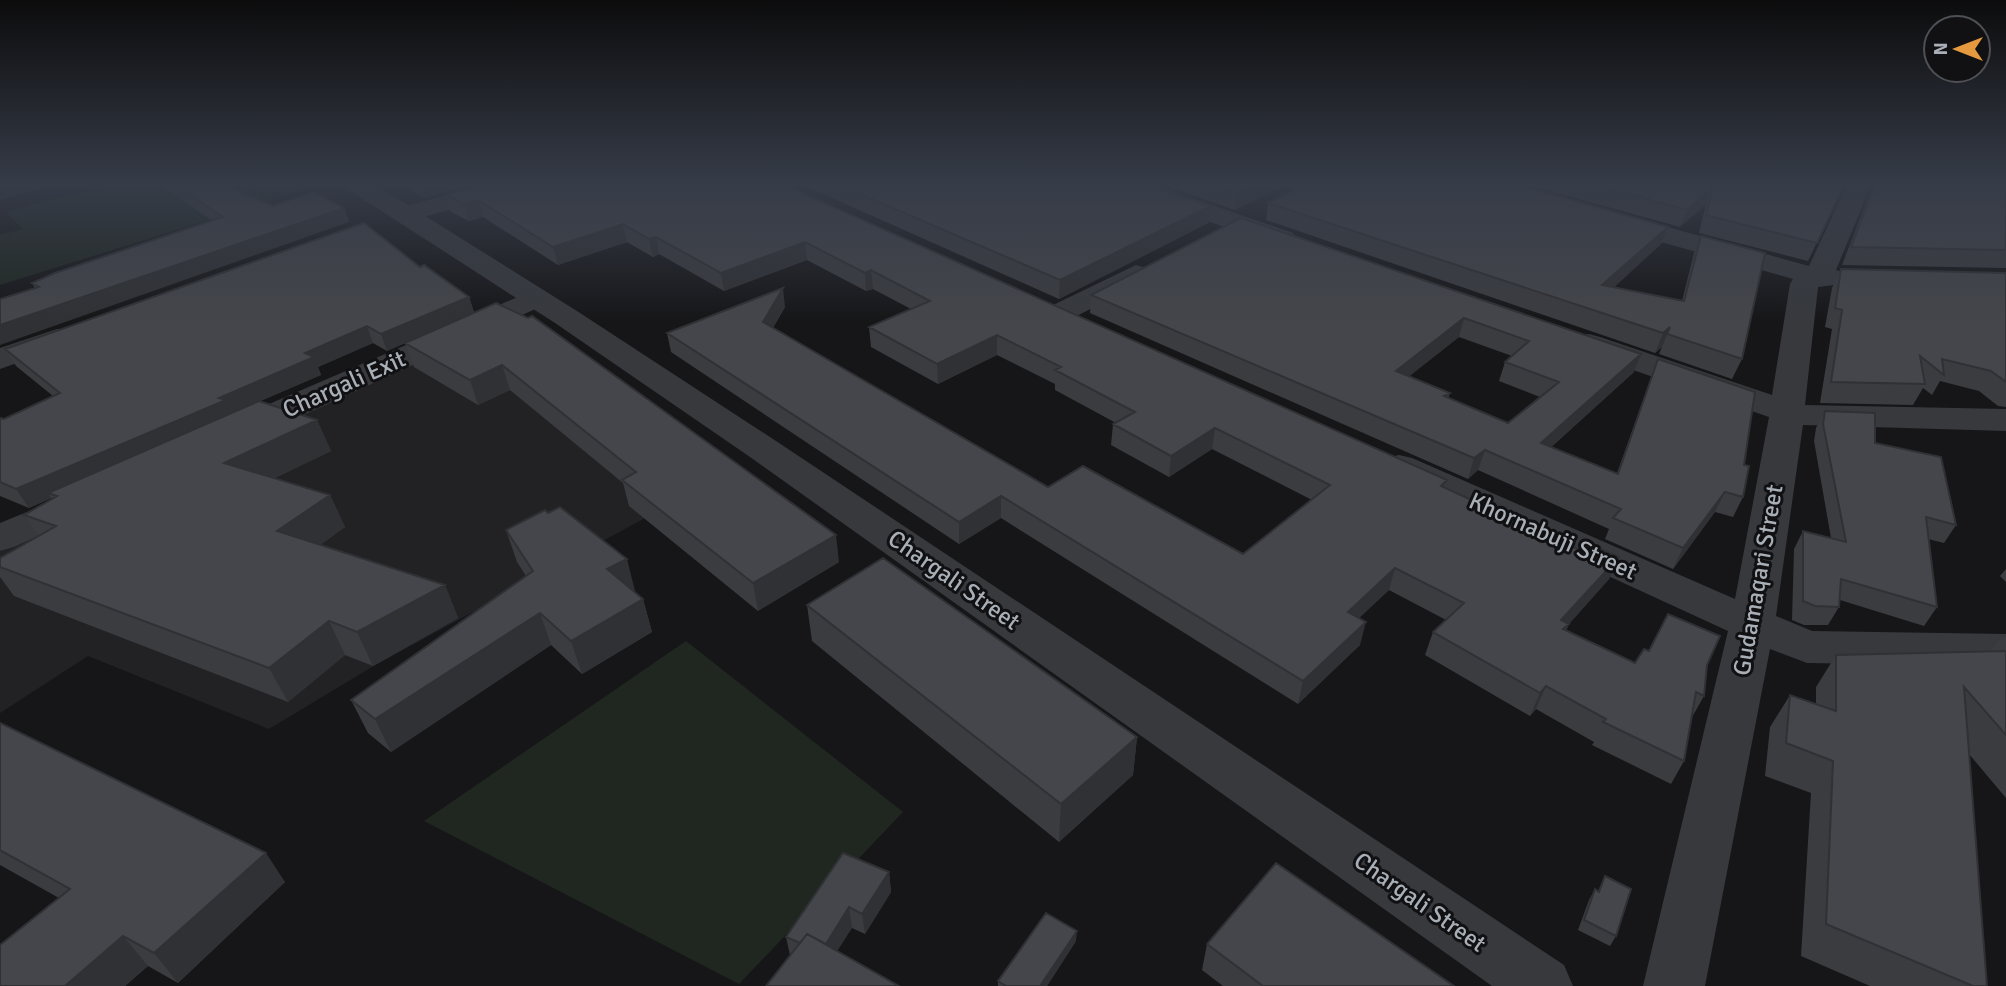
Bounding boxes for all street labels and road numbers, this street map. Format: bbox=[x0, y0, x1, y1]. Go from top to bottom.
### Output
street label: Chargali Exit bbox=[278, 344, 410, 424]
street label: Gudamaqari Street bbox=[1726, 482, 1790, 678]
street label: Khornabuji Street bbox=[1464, 486, 1642, 586]
street label: Chargali Street bbox=[882, 523, 1026, 637]
street label: Chargali Street bbox=[1348, 845, 1492, 959]

